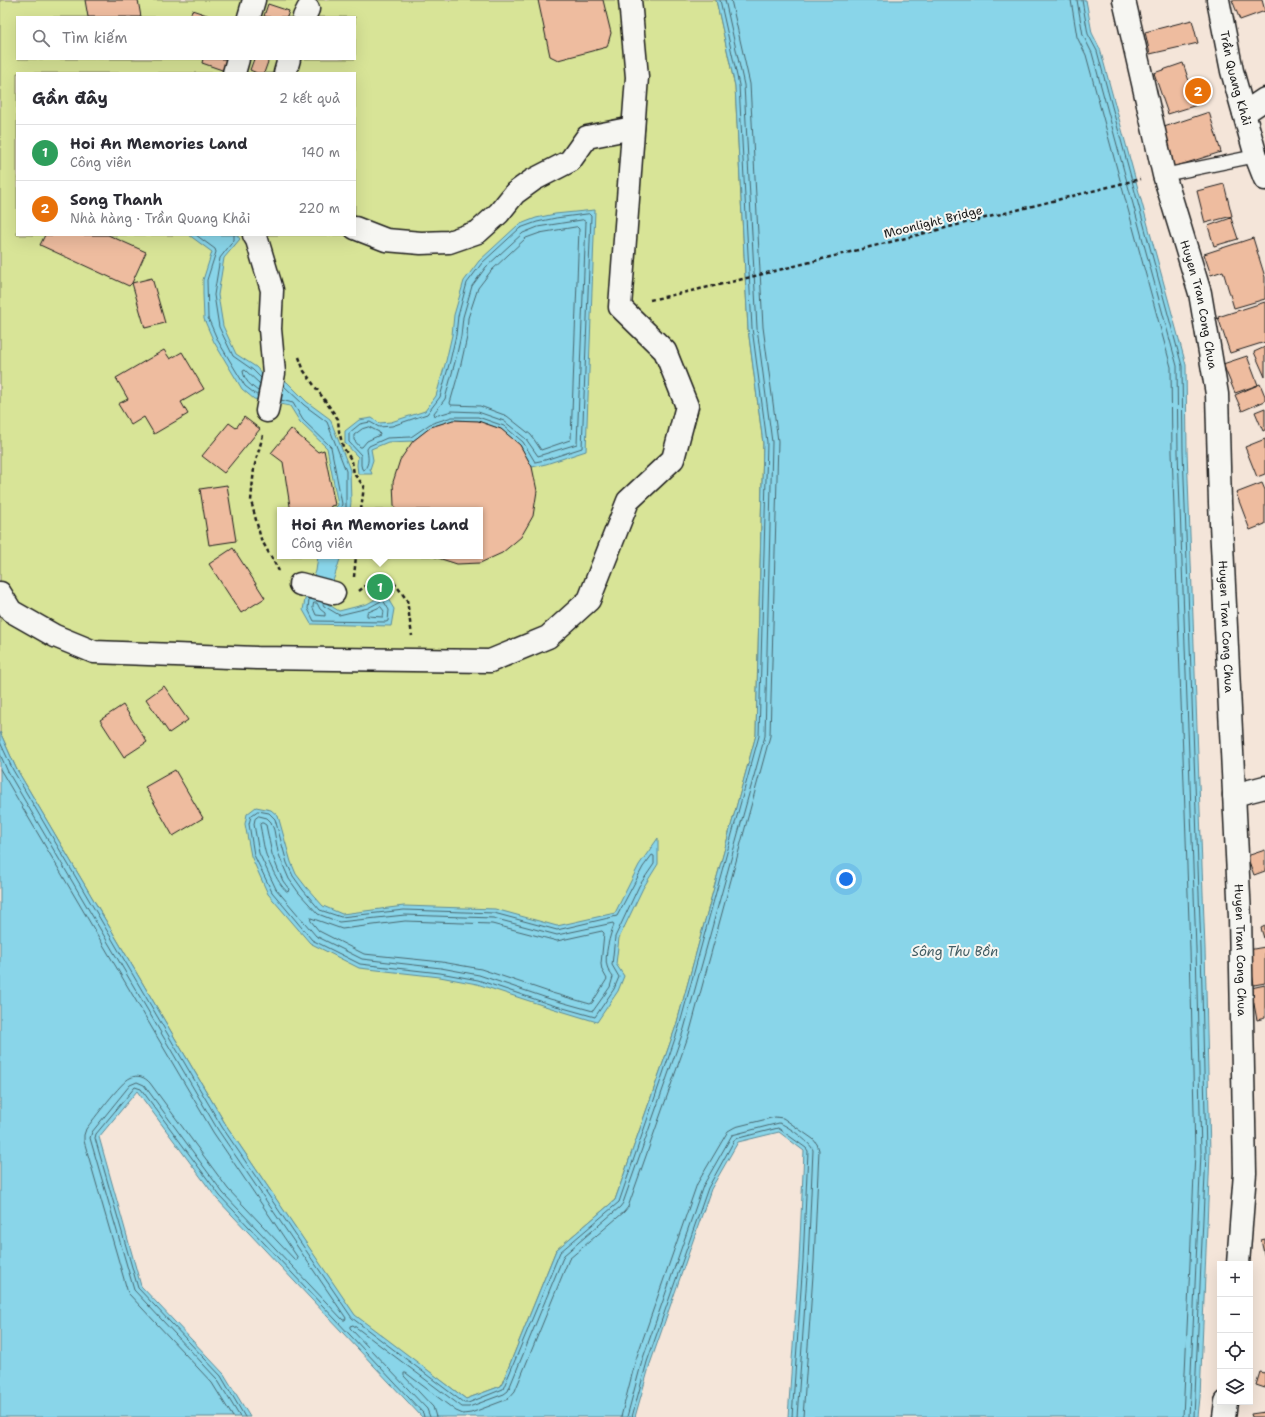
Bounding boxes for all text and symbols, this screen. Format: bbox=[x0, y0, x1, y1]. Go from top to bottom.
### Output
search box bbox=[16, 16, 356, 60]
icon: search bbox=[30, 27, 52, 49]
text: Tìm kiếm bbox=[62, 28, 127, 48]
street label: Trần Quang Khải bbox=[1216, 29, 1255, 127]
pin: 2 bbox=[1185, 76, 1211, 106]
text: Gần đây bbox=[32, 87, 108, 109]
text: 2 kết quả bbox=[279, 90, 340, 107]
text: Hoi An Memories Land bbox=[70, 134, 248, 154]
text: 1 bbox=[42, 144, 48, 161]
text: 140 m bbox=[301, 144, 340, 161]
text: Công viên bbox=[70, 154, 131, 171]
text: Song Thanh bbox=[70, 190, 162, 210]
text: 2 bbox=[40, 200, 50, 217]
text: 220 m bbox=[298, 200, 340, 217]
street label: Moonlight Bridge bbox=[882, 202, 984, 242]
text: Nhà hàng · Trần Quang Khải bbox=[70, 210, 250, 227]
street label: Huyen Tran Cong Chua bbox=[1176, 238, 1221, 371]
popup bbox=[277, 507, 483, 559]
text: Hoi An Memories Land bbox=[291, 515, 469, 535]
text: Công viên bbox=[291, 535, 353, 552]
street label: Huyen Tran Cong Chua bbox=[1215, 560, 1237, 694]
pin: 1 bbox=[367, 572, 393, 602]
your location bbox=[836, 869, 856, 889]
street label: Huyen Tran Cong Chua bbox=[1230, 884, 1250, 1017]
water label: Sông Thu Bồn bbox=[912, 943, 998, 960]
map controls bbox=[1217, 1261, 1253, 1405]
button: + bbox=[1217, 1261, 1253, 1297]
button: − bbox=[1217, 1297, 1253, 1333]
button: locate bbox=[1217, 1333, 1253, 1369]
button: layers bbox=[1217, 1369, 1253, 1405]

